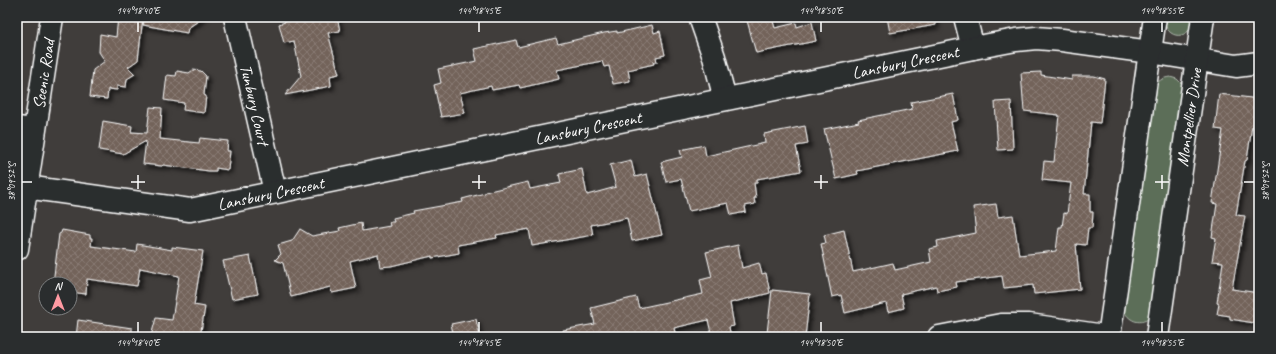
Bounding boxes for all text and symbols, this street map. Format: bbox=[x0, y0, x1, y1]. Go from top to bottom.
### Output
text: 144°18'40"E bbox=[116, 4, 161, 17]
text: 144°18'45"E bbox=[457, 4, 502, 17]
text: 144°18'50"E bbox=[799, 4, 844, 17]
text: 144°18'55"E bbox=[1140, 4, 1185, 17]
street label: Scenic Road bbox=[28, 36, 60, 110]
street label: Lansbury Crescent bbox=[850, 41, 963, 84]
street label: Tunbury Court bbox=[235, 62, 274, 150]
street label: Montpellier Drive bbox=[1172, 66, 1207, 168]
street label: Lansbury Crescent bbox=[533, 106, 645, 149]
text: 38°09'52"S bbox=[5, 161, 18, 201]
text: 38°09'52"S bbox=[1259, 161, 1272, 201]
street label: Lansbury Crescent bbox=[216, 172, 328, 215]
north arrow bbox=[38, 276, 78, 316]
text: N bbox=[55, 279, 64, 293]
text: 144°18'40"E bbox=[116, 336, 161, 349]
text: 144°18'45"E bbox=[457, 336, 502, 349]
text: 144°18'50"E bbox=[799, 336, 844, 349]
text: 144°18'55"E bbox=[1140, 336, 1185, 349]

